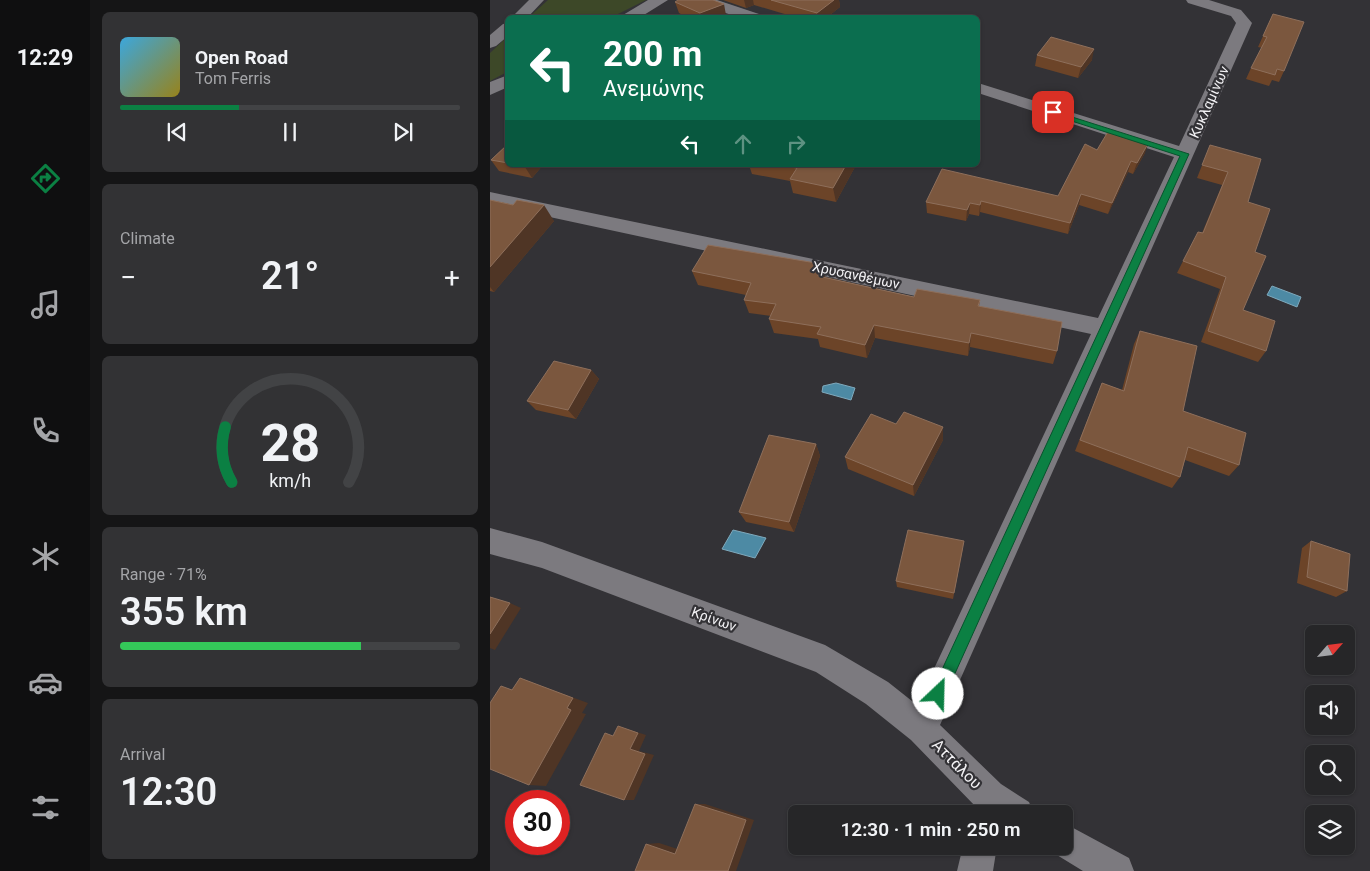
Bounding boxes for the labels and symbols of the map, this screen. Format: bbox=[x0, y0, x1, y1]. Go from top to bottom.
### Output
street label: Κυκλαμίνων bbox=[1186, 63, 1232, 141]
pin bbox=[1032, 91, 1074, 133]
street label: Χρυσανθέμων bbox=[811, 258, 901, 292]
street label: Κρίνων bbox=[690, 604, 739, 635]
north arrow bbox=[1305, 625, 1355, 675]
position arrow bbox=[911, 667, 963, 719]
street label: Αττάλου bbox=[928, 735, 986, 793]
speed limit sign: 30 bbox=[505, 790, 570, 855]

